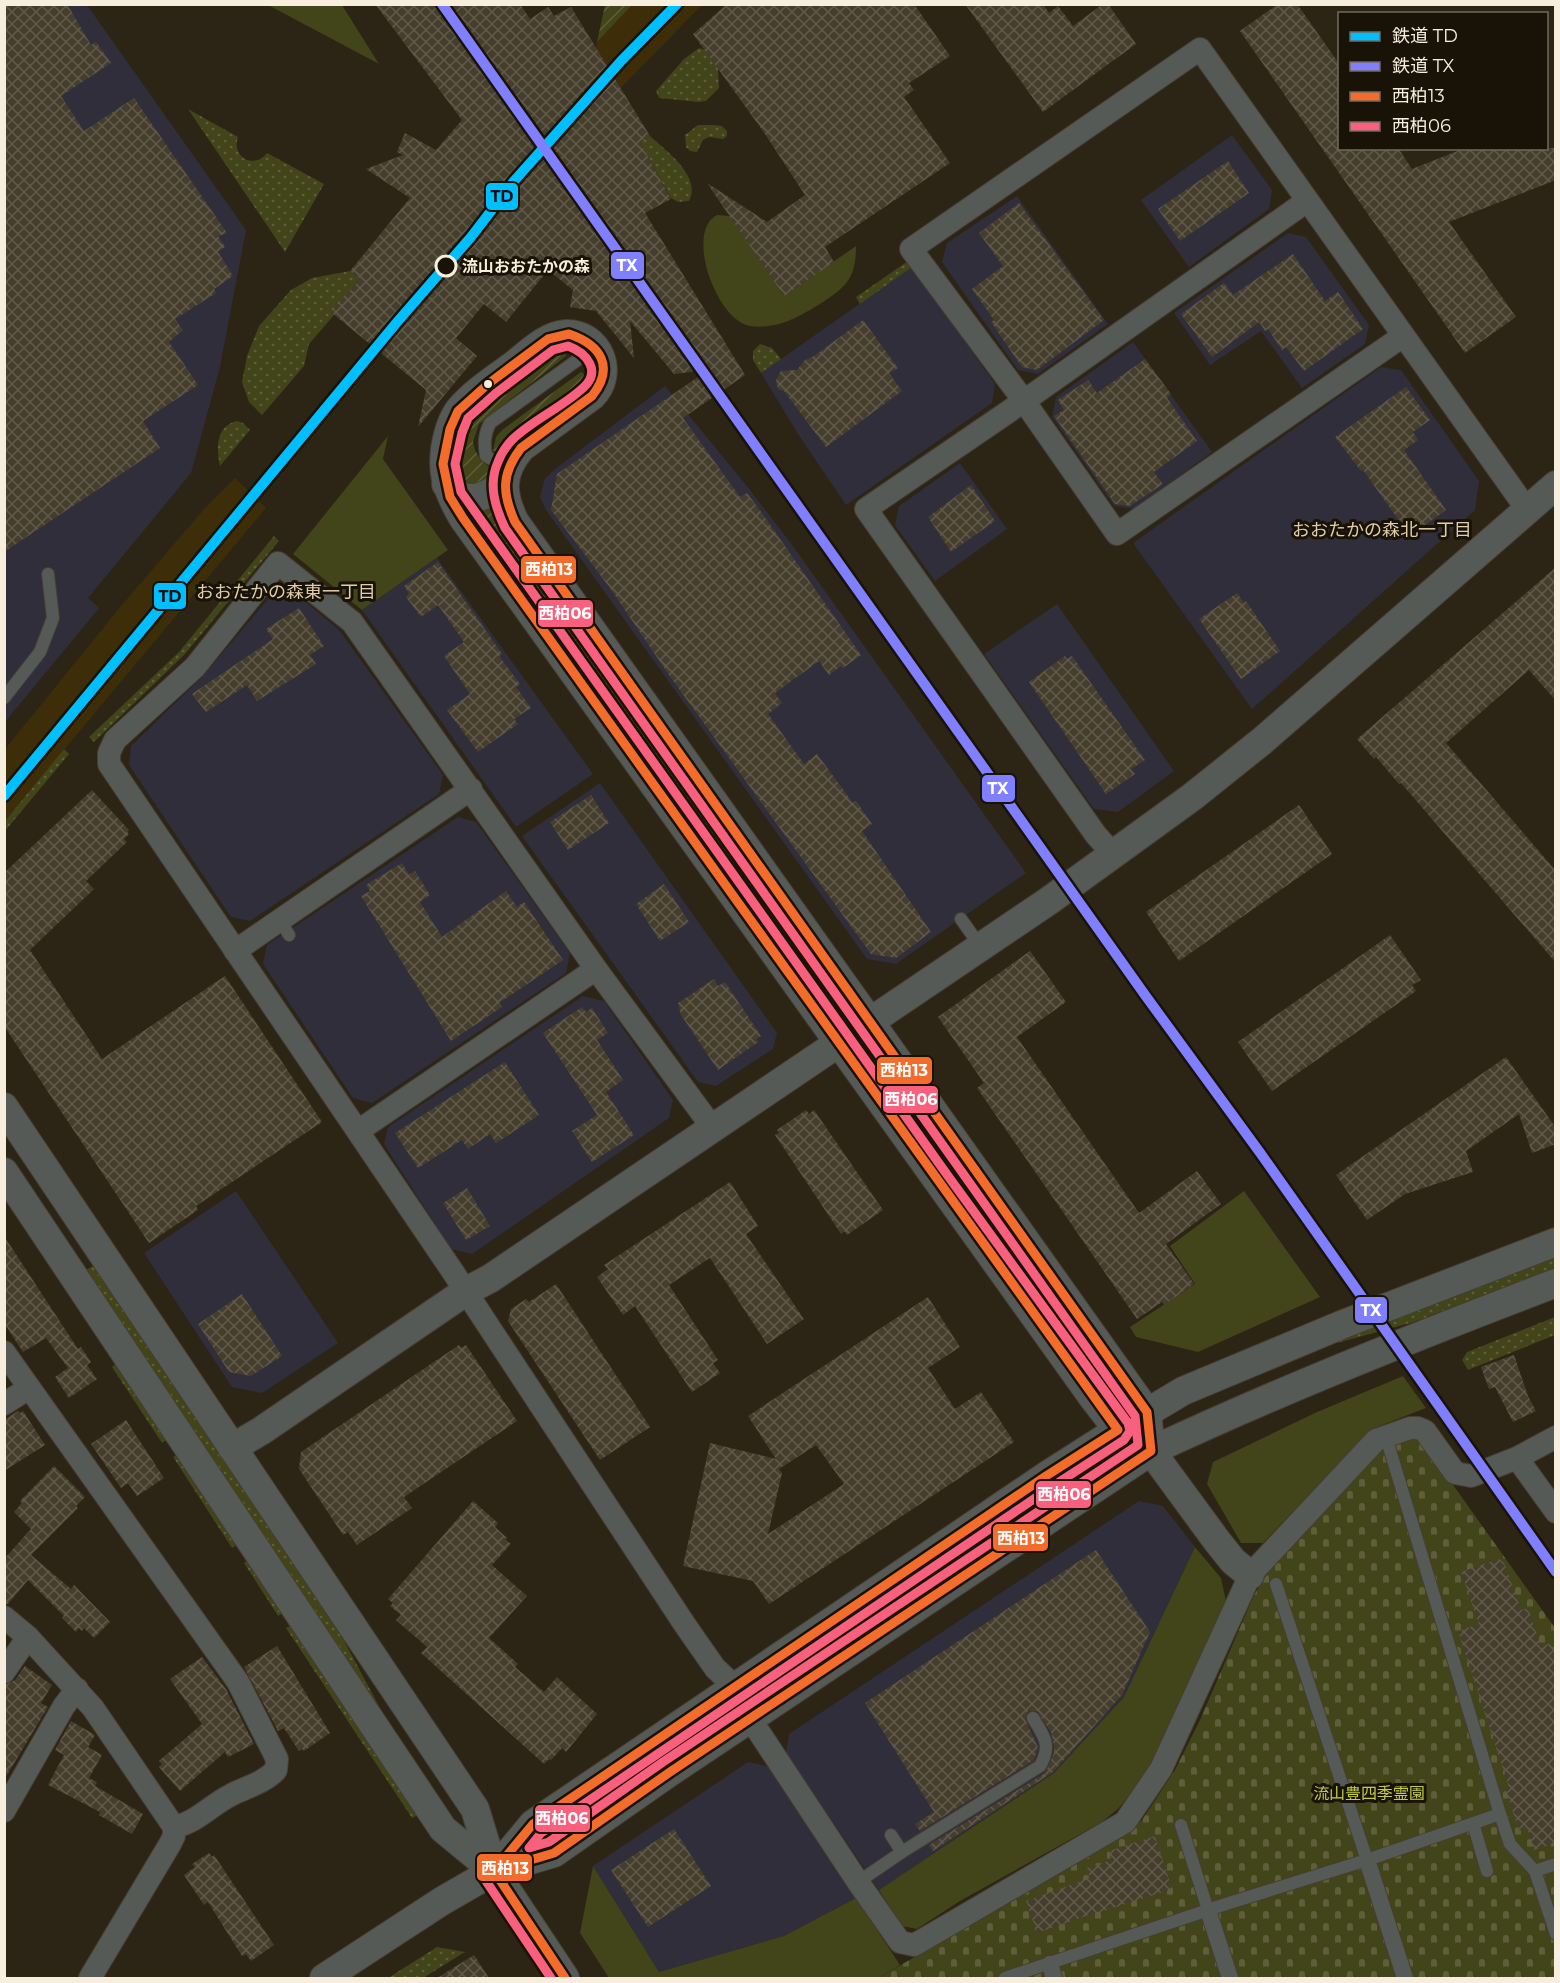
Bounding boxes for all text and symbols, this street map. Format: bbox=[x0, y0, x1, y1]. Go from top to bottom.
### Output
legend bbox=[1338, 12, 1548, 150]
text: 鉄道 TD bbox=[1392, 25, 1458, 47]
text: 鉄道 TX bbox=[1392, 55, 1455, 77]
text: 西柏13 bbox=[1392, 85, 1445, 107]
text: 西柏06 bbox=[1392, 115, 1451, 137]
line badge: TD bbox=[485, 182, 519, 211]
text: TD bbox=[490, 187, 514, 206]
line badge: TX bbox=[610, 251, 645, 280]
marker: 流山おおたかの森 bbox=[435, 255, 457, 277]
text: TX bbox=[617, 256, 638, 275]
place label: 流山おおたかの森 bbox=[462, 257, 590, 276]
unlabelled marker bbox=[482, 378, 494, 390]
district label: おおたかの森北一丁目 bbox=[1292, 519, 1472, 541]
line badge: 西柏13 bbox=[520, 555, 577, 584]
text: 西柏13 bbox=[525, 560, 573, 579]
district label: おおたかの森東一丁目 bbox=[196, 581, 376, 603]
line badge: TD bbox=[153, 582, 187, 610]
text: TD bbox=[158, 587, 182, 606]
line badge: 西柏06 bbox=[537, 599, 594, 628]
text: 西柏06 bbox=[538, 604, 592, 623]
line badge: TX bbox=[981, 774, 1016, 803]
text: TX bbox=[988, 779, 1009, 798]
line badge: 西柏13 bbox=[876, 1056, 933, 1085]
text: 西柏13 bbox=[880, 1061, 928, 1080]
line badge: 西柏06 bbox=[882, 1085, 939, 1114]
text: 西柏06 bbox=[884, 1090, 938, 1109]
line badge: TX bbox=[1354, 1296, 1388, 1324]
text: TX bbox=[1361, 1301, 1382, 1320]
line badge: 西柏06 bbox=[1035, 1480, 1092, 1509]
text: 西柏06 bbox=[1037, 1485, 1091, 1504]
line badge: 西柏13 bbox=[992, 1523, 1049, 1552]
text: 西柏13 bbox=[997, 1529, 1045, 1548]
park label: 流山豊四季霊園 bbox=[1313, 1784, 1425, 1803]
line badge: 西柏06 bbox=[534, 1804, 591, 1833]
text: 西柏06 bbox=[535, 1809, 589, 1828]
line badge: 西柏13 bbox=[476, 1853, 533, 1882]
text: 西柏13 bbox=[481, 1859, 529, 1878]

